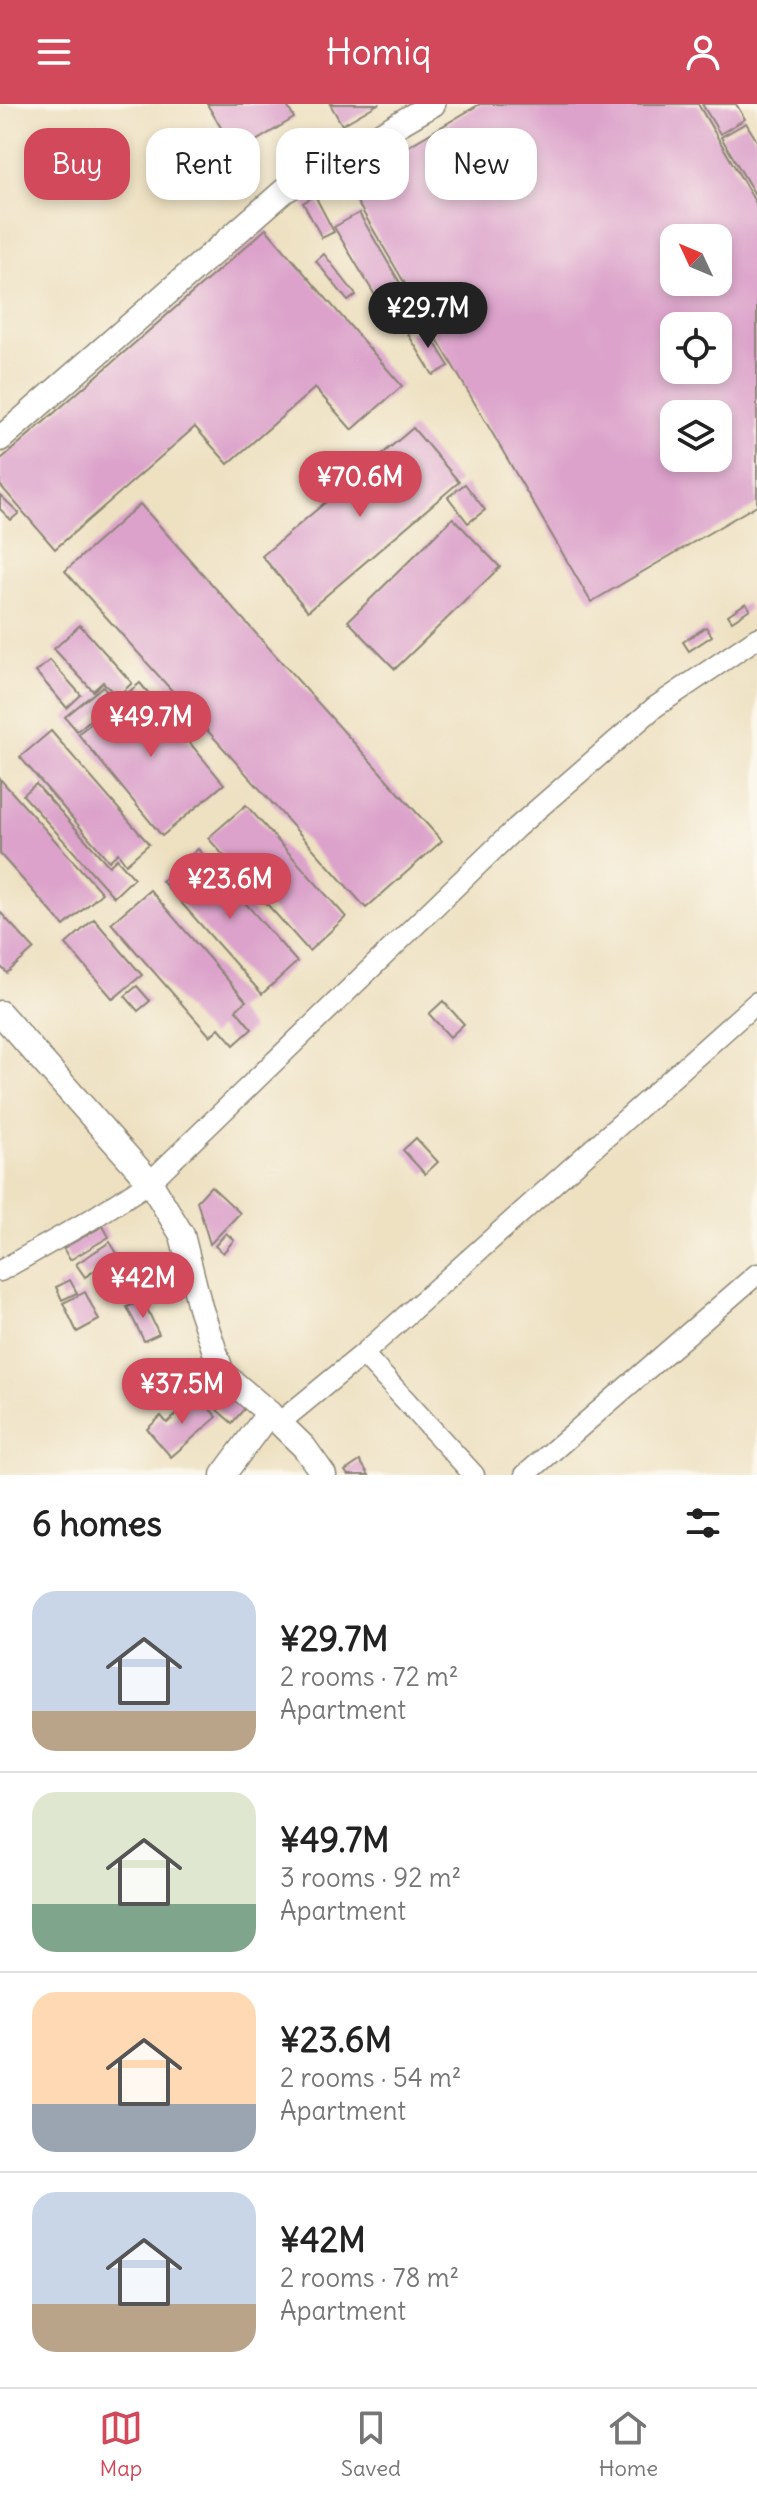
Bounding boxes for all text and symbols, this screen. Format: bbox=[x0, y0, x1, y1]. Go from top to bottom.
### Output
icon: menu bbox=[32, 30, 76, 74]
text: Homiq bbox=[326, 30, 431, 75]
icon: person bbox=[681, 30, 725, 74]
chip: Buy bbox=[24, 128, 130, 200]
chip: Rent bbox=[146, 128, 260, 200]
chip: Filters bbox=[276, 128, 409, 200]
chip: New bbox=[425, 128, 537, 200]
north arrow bbox=[660, 224, 732, 296]
map controls bbox=[660, 224, 732, 472]
pin: ¥29.7M bbox=[363, 282, 493, 350]
text: ¥29.7M bbox=[386, 291, 470, 324]
button: locate bbox=[660, 312, 732, 384]
button: layers bbox=[660, 400, 732, 472]
pin: ¥70.6M bbox=[295, 451, 425, 519]
text: ¥70.6M bbox=[317, 460, 403, 493]
pin: ¥49.7M bbox=[86, 691, 216, 759]
text: ¥49.7M bbox=[109, 700, 193, 733]
pin: ¥23.6M bbox=[165, 853, 295, 921]
text: ¥23.6M bbox=[187, 862, 273, 895]
pin: ¥42M bbox=[96, 1252, 190, 1320]
text: ¥42M bbox=[110, 1261, 176, 1294]
pin: ¥37.5M bbox=[117, 1358, 247, 1426]
text: ¥37.5M bbox=[140, 1367, 224, 1400]
icon: filters bbox=[681, 1501, 725, 1545]
text: 6 homes bbox=[32, 1502, 162, 1545]
text: ¥29.7M bbox=[280, 1617, 389, 1660]
icon: home bbox=[96, 1623, 192, 1719]
text: 2 rooms · 72 m² bbox=[280, 1660, 459, 1693]
text: Apartment bbox=[280, 1693, 406, 1726]
text: ¥49.7M bbox=[280, 1818, 390, 1861]
icon: home bbox=[96, 1824, 192, 1920]
text: 3 rooms · 92 m² bbox=[280, 1861, 461, 1894]
text: Apartment bbox=[280, 1894, 406, 1927]
text: ¥23.6M bbox=[280, 2018, 392, 2061]
icon: home bbox=[96, 2024, 192, 2120]
text: 2 rooms · 54 m² bbox=[280, 2061, 462, 2094]
text: Apartment bbox=[280, 2094, 406, 2127]
text: ¥42M bbox=[280, 2218, 366, 2261]
icon: home bbox=[96, 2224, 192, 2320]
text: 2 rooms · 78 m² bbox=[280, 2261, 459, 2294]
text: Apartment bbox=[280, 2294, 406, 2327]
tab: Map bbox=[99, 2406, 143, 2482]
tab: Saved bbox=[341, 2406, 401, 2482]
tab: Home bbox=[599, 2406, 658, 2482]

